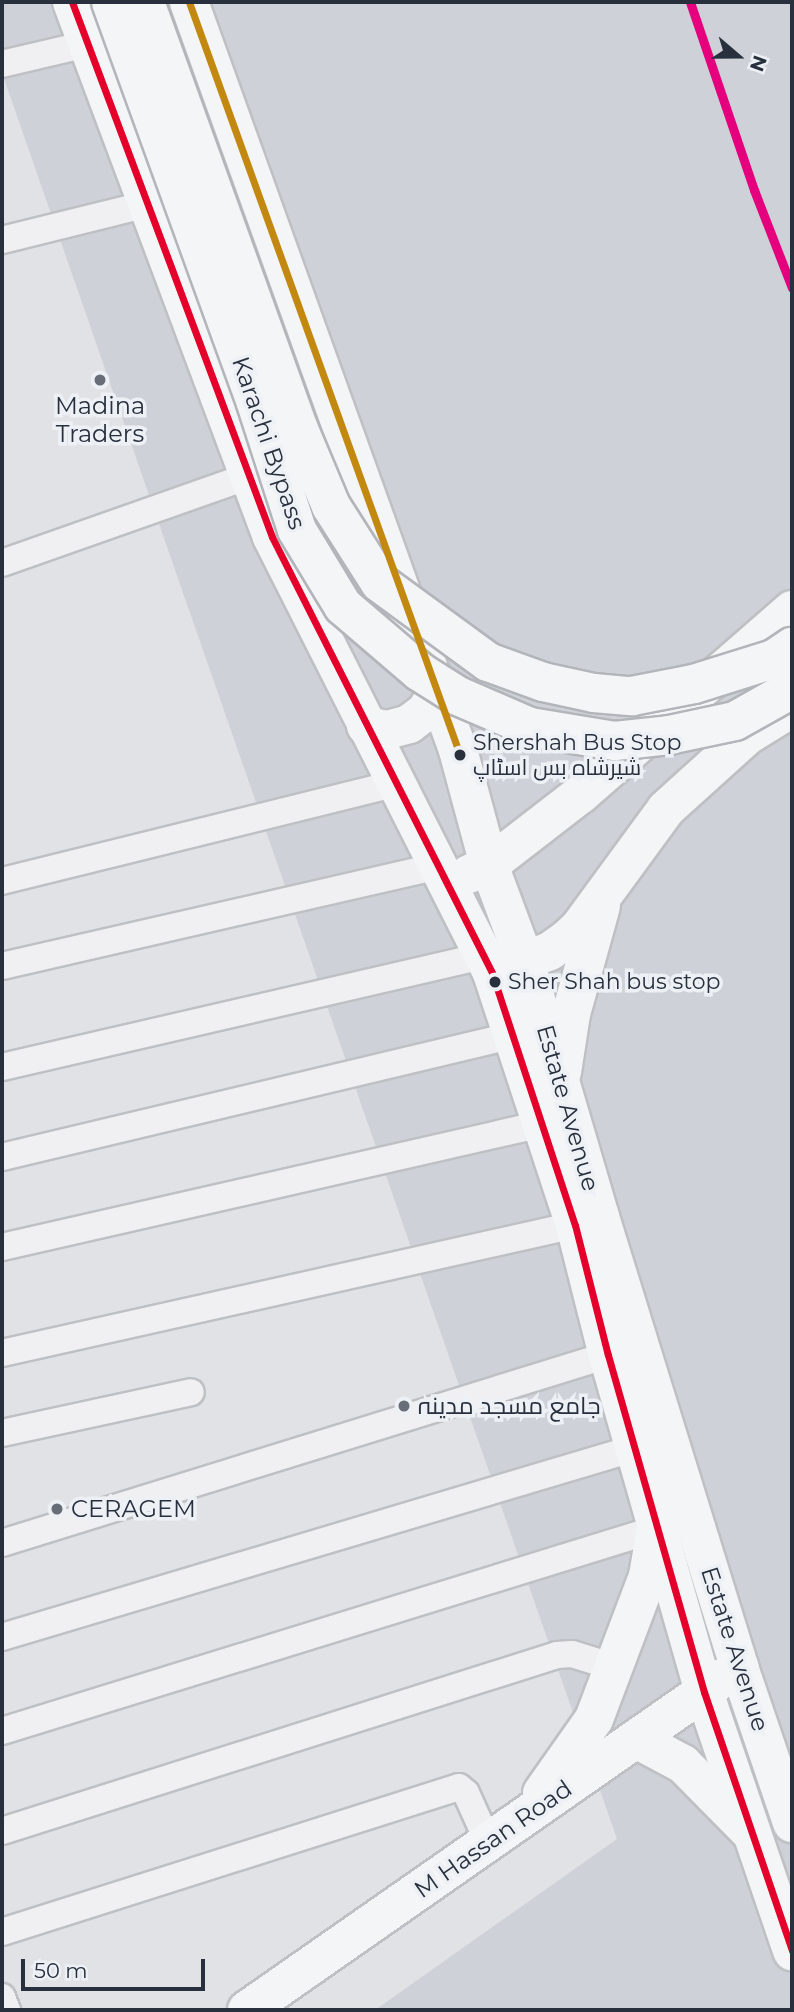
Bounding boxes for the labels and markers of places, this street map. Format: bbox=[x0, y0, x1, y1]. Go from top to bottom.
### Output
marker: Madina Traders bbox=[92, 372, 108, 388]
place label: Madina Traders bbox=[55, 392, 145, 448]
place label: Shershah Bus Stop شیرشاہ بس اسٹاپ bbox=[473, 729, 681, 780]
marker: Shershah Bus Stop شیرشاہ بس اسٹاپ bbox=[453, 748, 467, 762]
place label: Sher Shah bus stop bbox=[508, 969, 720, 995]
marker: Sher Shah bus stop bbox=[488, 975, 502, 989]
place label: جامع مسجد مدینہ bbox=[418, 1392, 600, 1420]
marker: جامع مسجد مدینہ bbox=[396, 1398, 412, 1414]
place label: CERAGEM bbox=[71, 1495, 196, 1523]
marker: CERAGEM bbox=[49, 1501, 65, 1517]

